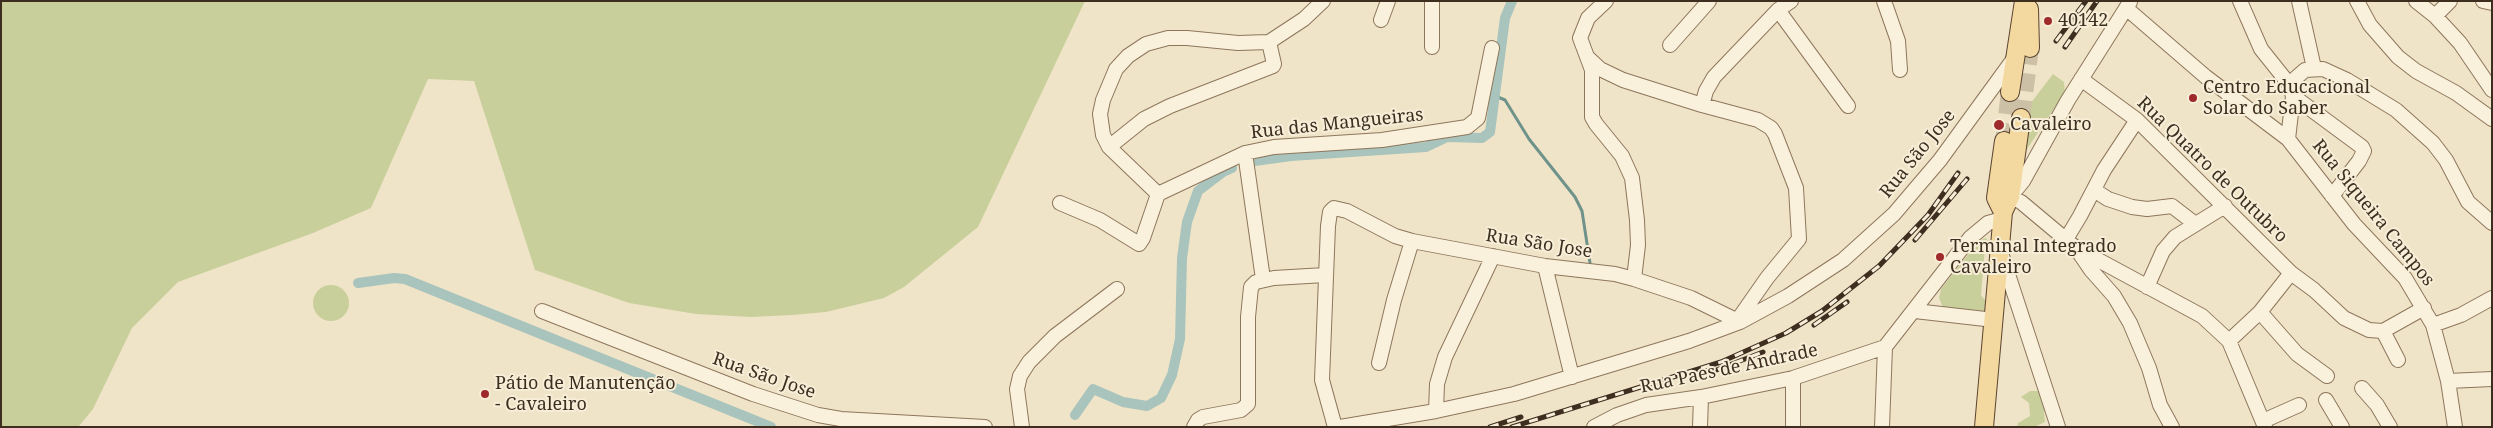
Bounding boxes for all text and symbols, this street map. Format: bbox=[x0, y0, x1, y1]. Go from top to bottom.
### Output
place label: 40142 bbox=[2058, 10, 2108, 32]
marker: 40142 bbox=[2042, 15, 2054, 27]
place label: Centro Educacional Solar do Saber bbox=[2203, 77, 2370, 120]
marker: Centro Educacional Solar do Saber bbox=[2187, 92, 2199, 104]
street label: Rua Quatro de Outubro bbox=[2132, 93, 2292, 247]
street label: Rua das Mangueiras bbox=[1250, 104, 1424, 144]
street label: Rua São Jose bbox=[1876, 105, 1960, 203]
place label: Cavaleiro bbox=[2010, 114, 2092, 136]
marker: Cavaleiro bbox=[1992, 118, 2006, 132]
street label: Rua Siqueira Campos bbox=[2307, 135, 2439, 291]
street label: Rua São Jose bbox=[1484, 225, 1594, 263]
place label: Terminal Integrado Cavaleiro bbox=[1950, 236, 2117, 278]
marker: Terminal Integrado Cavaleiro bbox=[1934, 251, 1946, 263]
street label: Rua Paes de Andrade bbox=[1638, 340, 1820, 398]
street label: Rua São Jose bbox=[710, 348, 818, 404]
place label: Pátio de Manutenção - Cavaleiro bbox=[495, 373, 676, 416]
marker: Pátio de Manutenção - Cavaleiro bbox=[479, 388, 491, 400]

